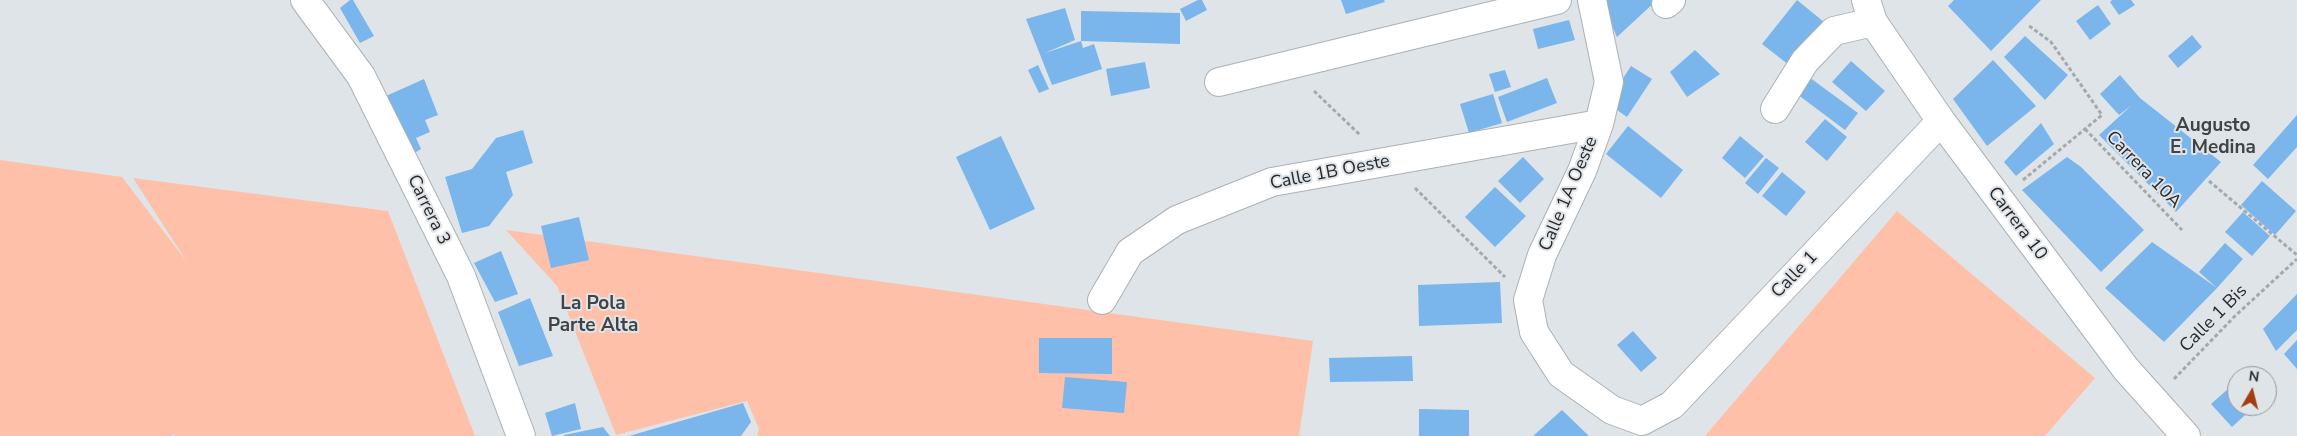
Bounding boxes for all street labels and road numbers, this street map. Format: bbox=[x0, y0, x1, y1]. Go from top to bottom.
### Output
street label: Carrera 10A bbox=[2101, 127, 2185, 213]
street label: Calle 1A Oeste bbox=[1535, 133, 1603, 255]
street label: Calle 1B Oeste bbox=[1268, 151, 1392, 195]
street label: Carrera 3 bbox=[402, 172, 454, 248]
street label: Carrera 10 bbox=[1983, 183, 2051, 265]
street label: Calle 1 bbox=[1767, 247, 1823, 303]
street label: Calle 1 Bis bbox=[2176, 281, 2252, 357]

